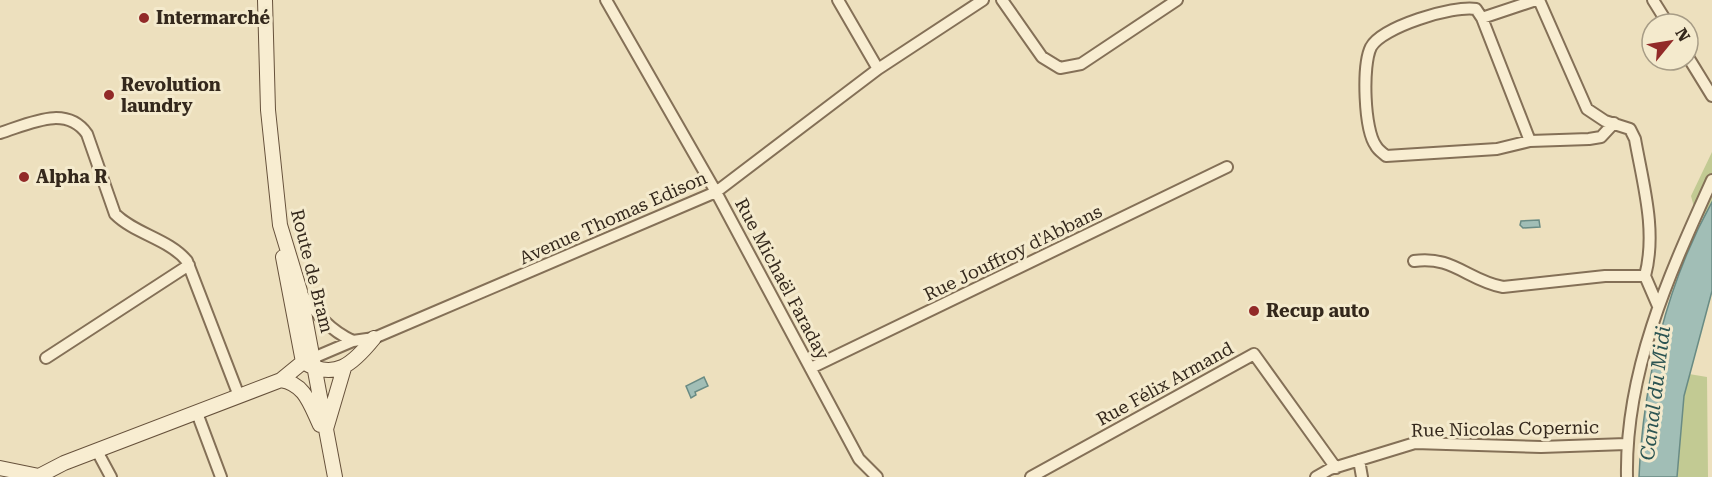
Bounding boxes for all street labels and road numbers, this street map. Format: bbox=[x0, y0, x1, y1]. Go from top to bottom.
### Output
street label: Avenue Thomas Edison bbox=[516, 166, 710, 268]
street label: Rue Michaël Faraday bbox=[731, 194, 834, 363]
street label: Rue Jouffroy d'Abbans bbox=[920, 200, 1105, 305]
street label: Route de Bram bbox=[287, 207, 338, 335]
street label: Rue Félix Armand bbox=[1093, 337, 1237, 430]
street label: Rue Nicolas Copernic bbox=[1411, 416, 1599, 441]

